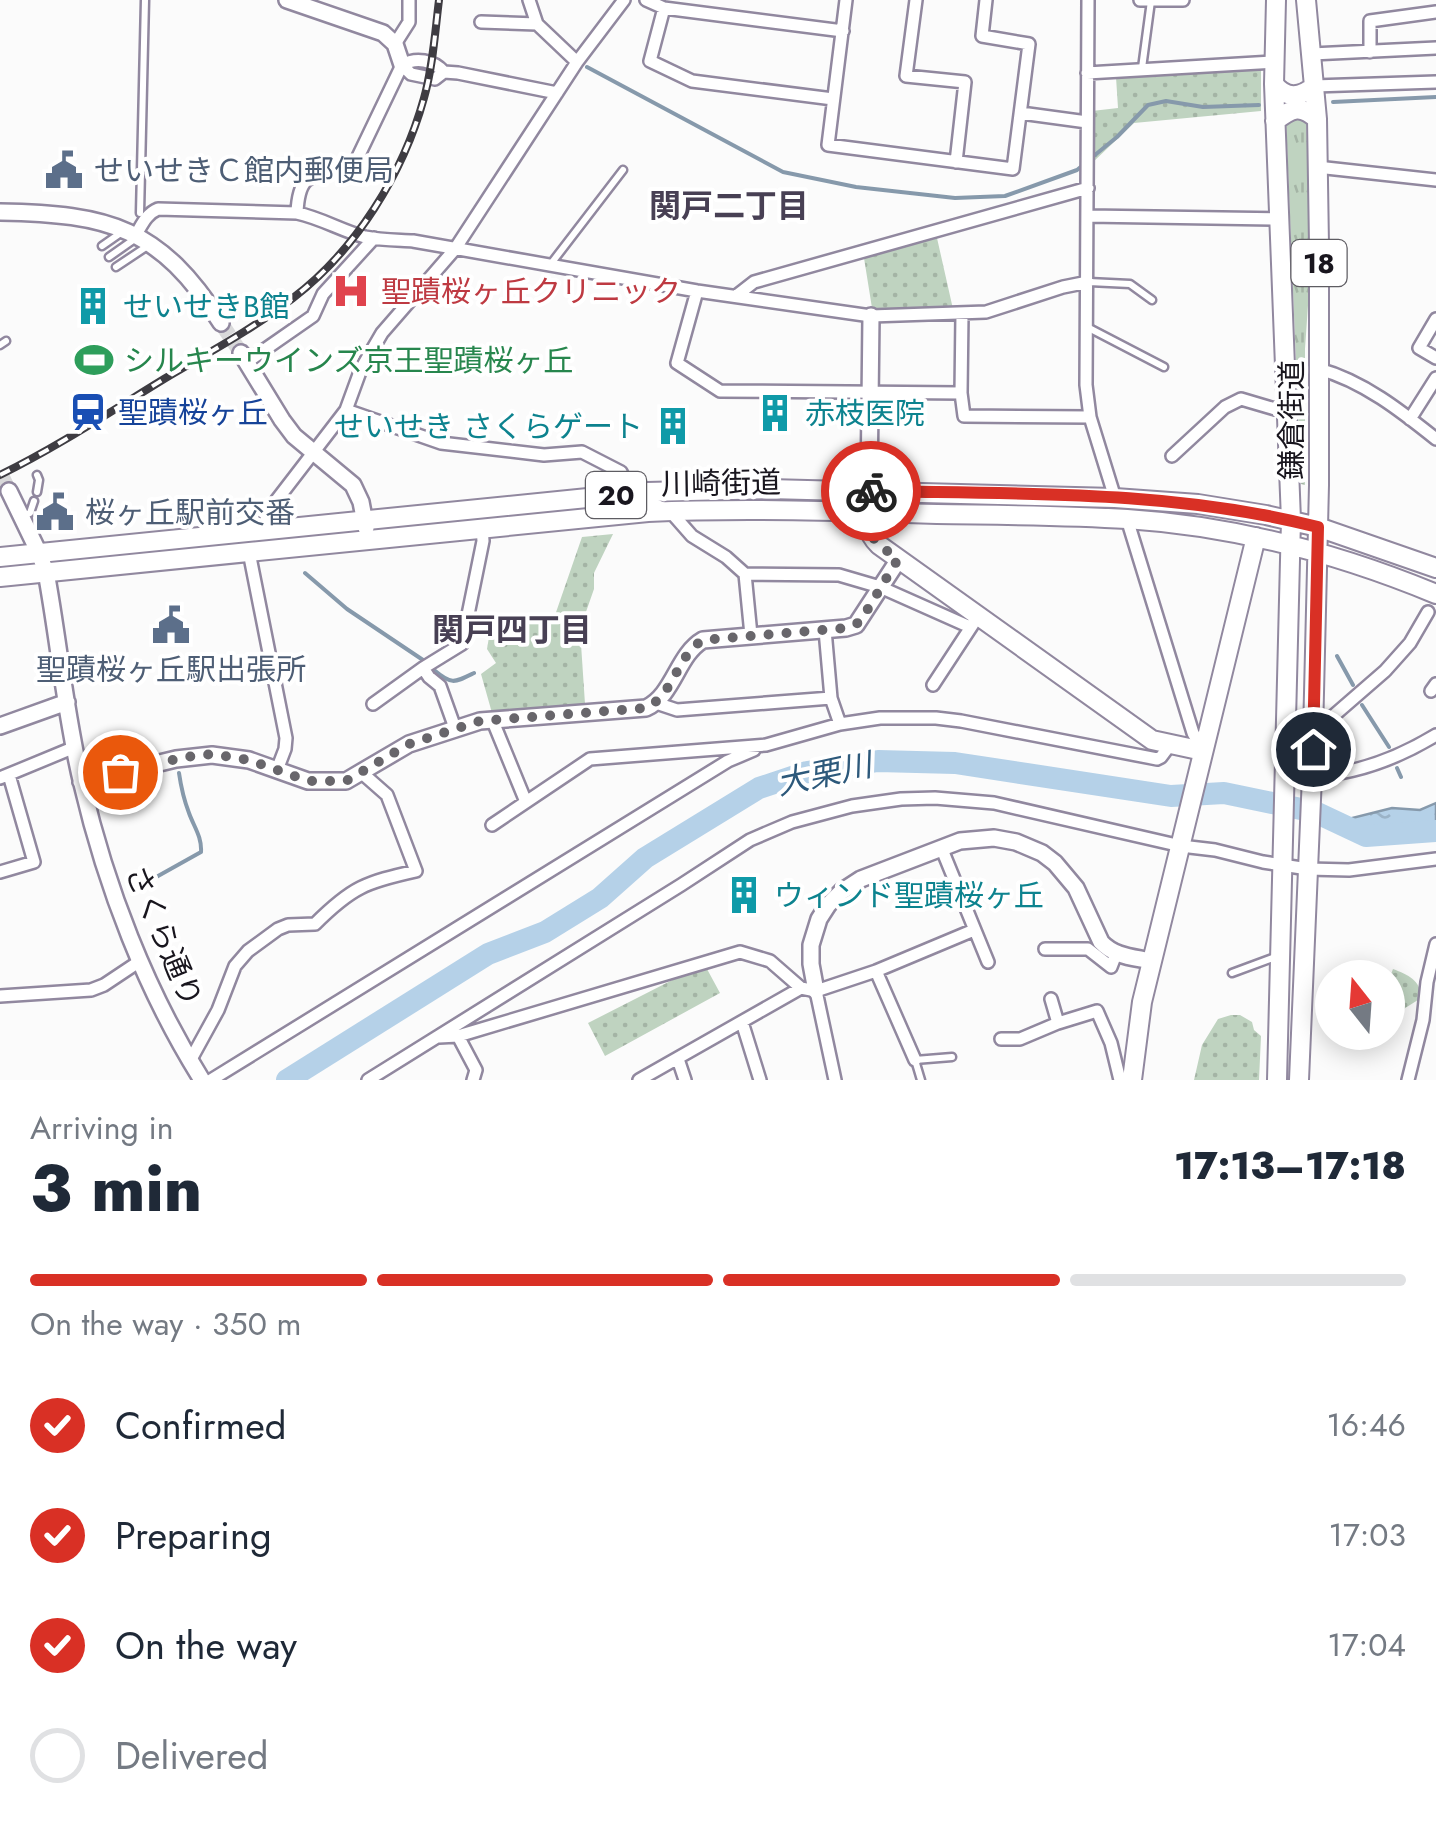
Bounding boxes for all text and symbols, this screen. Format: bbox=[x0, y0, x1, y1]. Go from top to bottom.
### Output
public building icon: せいせきＣ館内郵便局 bbox=[43, 149, 85, 191]
place label: せいせきＣ館内郵便局 bbox=[94, 149, 394, 192]
district label: 関戸二丁目 bbox=[649, 183, 809, 229]
road number: 18 bbox=[1292, 240, 1346, 286]
hospital icon: 聖蹟桜ヶ丘クリニック bbox=[330, 270, 372, 312]
place label: 聖蹟桜ヶ丘クリニック bbox=[381, 270, 681, 313]
building icon: せいせきB館 bbox=[72, 285, 114, 327]
place label: せいせきB館 bbox=[123, 285, 290, 328]
sports icon: シルキーウインズ京王聖蹟桜ヶ丘 bbox=[73, 339, 115, 381]
place label: シルキーウインズ京王聖蹟桜ヶ丘 bbox=[124, 339, 573, 382]
street label: 鎌倉街道 bbox=[1270, 360, 1313, 480]
station icon: 聖蹟桜ヶ丘 bbox=[67, 391, 109, 433]
place label: 聖蹟桜ヶ丘 bbox=[118, 391, 268, 434]
building icon: 赤枝医院 bbox=[754, 392, 796, 434]
place label: 赤枝医院 bbox=[805, 392, 925, 435]
place label: せいせき さくらゲート bbox=[334, 405, 643, 448]
building icon: せいせき さくらゲート bbox=[652, 405, 694, 447]
courier bbox=[821, 441, 921, 541]
street label: 川崎街道 bbox=[661, 460, 781, 506]
icon: bike bbox=[844, 464, 899, 519]
road number: 20 bbox=[586, 472, 646, 518]
public building icon: 桜ヶ丘駅前交番 bbox=[34, 491, 76, 533]
place label: 桜ヶ丘駅前交番 bbox=[85, 491, 295, 534]
public building icon: 聖蹟桜ヶ丘駅出張所 bbox=[150, 604, 192, 646]
district label: 関戸四丁目 bbox=[432, 607, 592, 653]
place label: 聖蹟桜ヶ丘駅出張所 bbox=[36, 648, 306, 691]
pin bbox=[1271, 707, 1356, 792]
icon: home bbox=[1286, 722, 1341, 777]
pin bbox=[78, 730, 163, 815]
water label: 大栗川 bbox=[772, 741, 879, 806]
icon: bag bbox=[93, 745, 148, 800]
street label: さくら通り bbox=[115, 859, 213, 1013]
building icon: ウィンド聖蹟桜ヶ丘 bbox=[723, 874, 765, 916]
place label: ウィンド聖蹟桜ヶ丘 bbox=[774, 874, 1044, 917]
north arrow bbox=[1315, 960, 1405, 1050]
map controls bbox=[1315, 960, 1405, 1050]
text: Arriving in bbox=[30, 1105, 174, 1151]
text: 17:13–17:18 bbox=[1174, 1138, 1406, 1193]
text: 3 min bbox=[30, 1141, 202, 1235]
text: On the way · 350 m bbox=[30, 1301, 301, 1347]
icon: check bbox=[30, 1398, 85, 1453]
text: Confirmed bbox=[115, 1398, 286, 1453]
text: 16:46 bbox=[1326, 1402, 1406, 1448]
icon: check bbox=[30, 1508, 85, 1563]
text: Preparing bbox=[115, 1508, 272, 1563]
text: 17:03 bbox=[1329, 1512, 1406, 1558]
icon: check bbox=[30, 1618, 85, 1673]
text: On the way bbox=[115, 1618, 297, 1673]
text: 17:04 bbox=[1327, 1622, 1406, 1668]
text: Delivered bbox=[115, 1728, 268, 1783]

